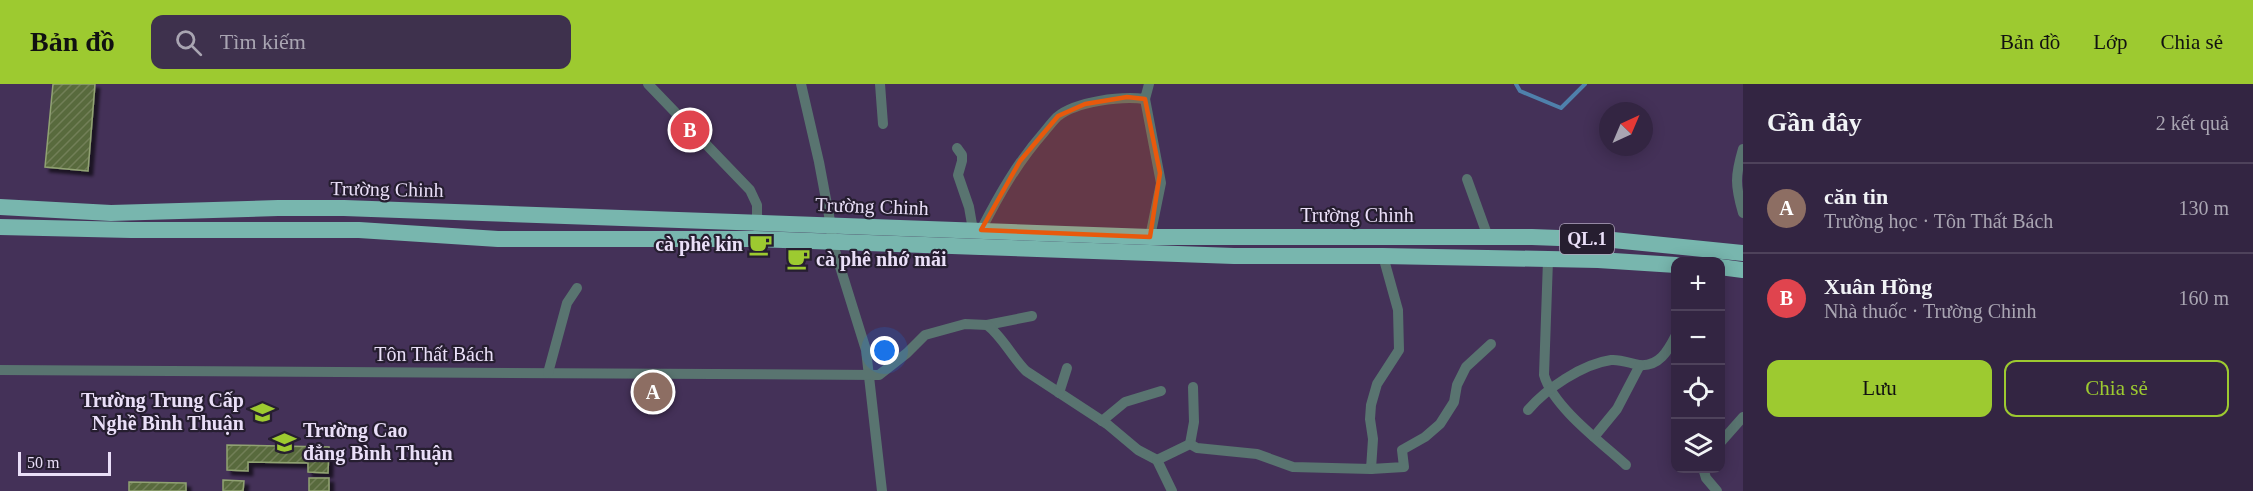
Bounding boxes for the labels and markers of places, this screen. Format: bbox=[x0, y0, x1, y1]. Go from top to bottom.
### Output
pin: B bbox=[670, 108, 710, 152]
cafe icon: cà phê kin bbox=[748, 231, 774, 257]
place label: cà phê kin bbox=[655, 233, 743, 256]
cafe icon: cà phê nhớ mãi bbox=[785, 246, 811, 272]
place label: cà phê nhớ mãi bbox=[816, 248, 947, 271]
pin: A bbox=[634, 370, 672, 414]
place label: Trường Trung Cấp Nghề Bình Thuận bbox=[81, 389, 244, 435]
school or university icon: Trường Trung Cấp Nghề Bình Thuận bbox=[249, 399, 275, 425]
place label: Trường Cao đẳng Bình Thuận bbox=[303, 419, 453, 465]
school or university icon: Trường Cao đẳng Bình Thuận bbox=[272, 429, 298, 455]

